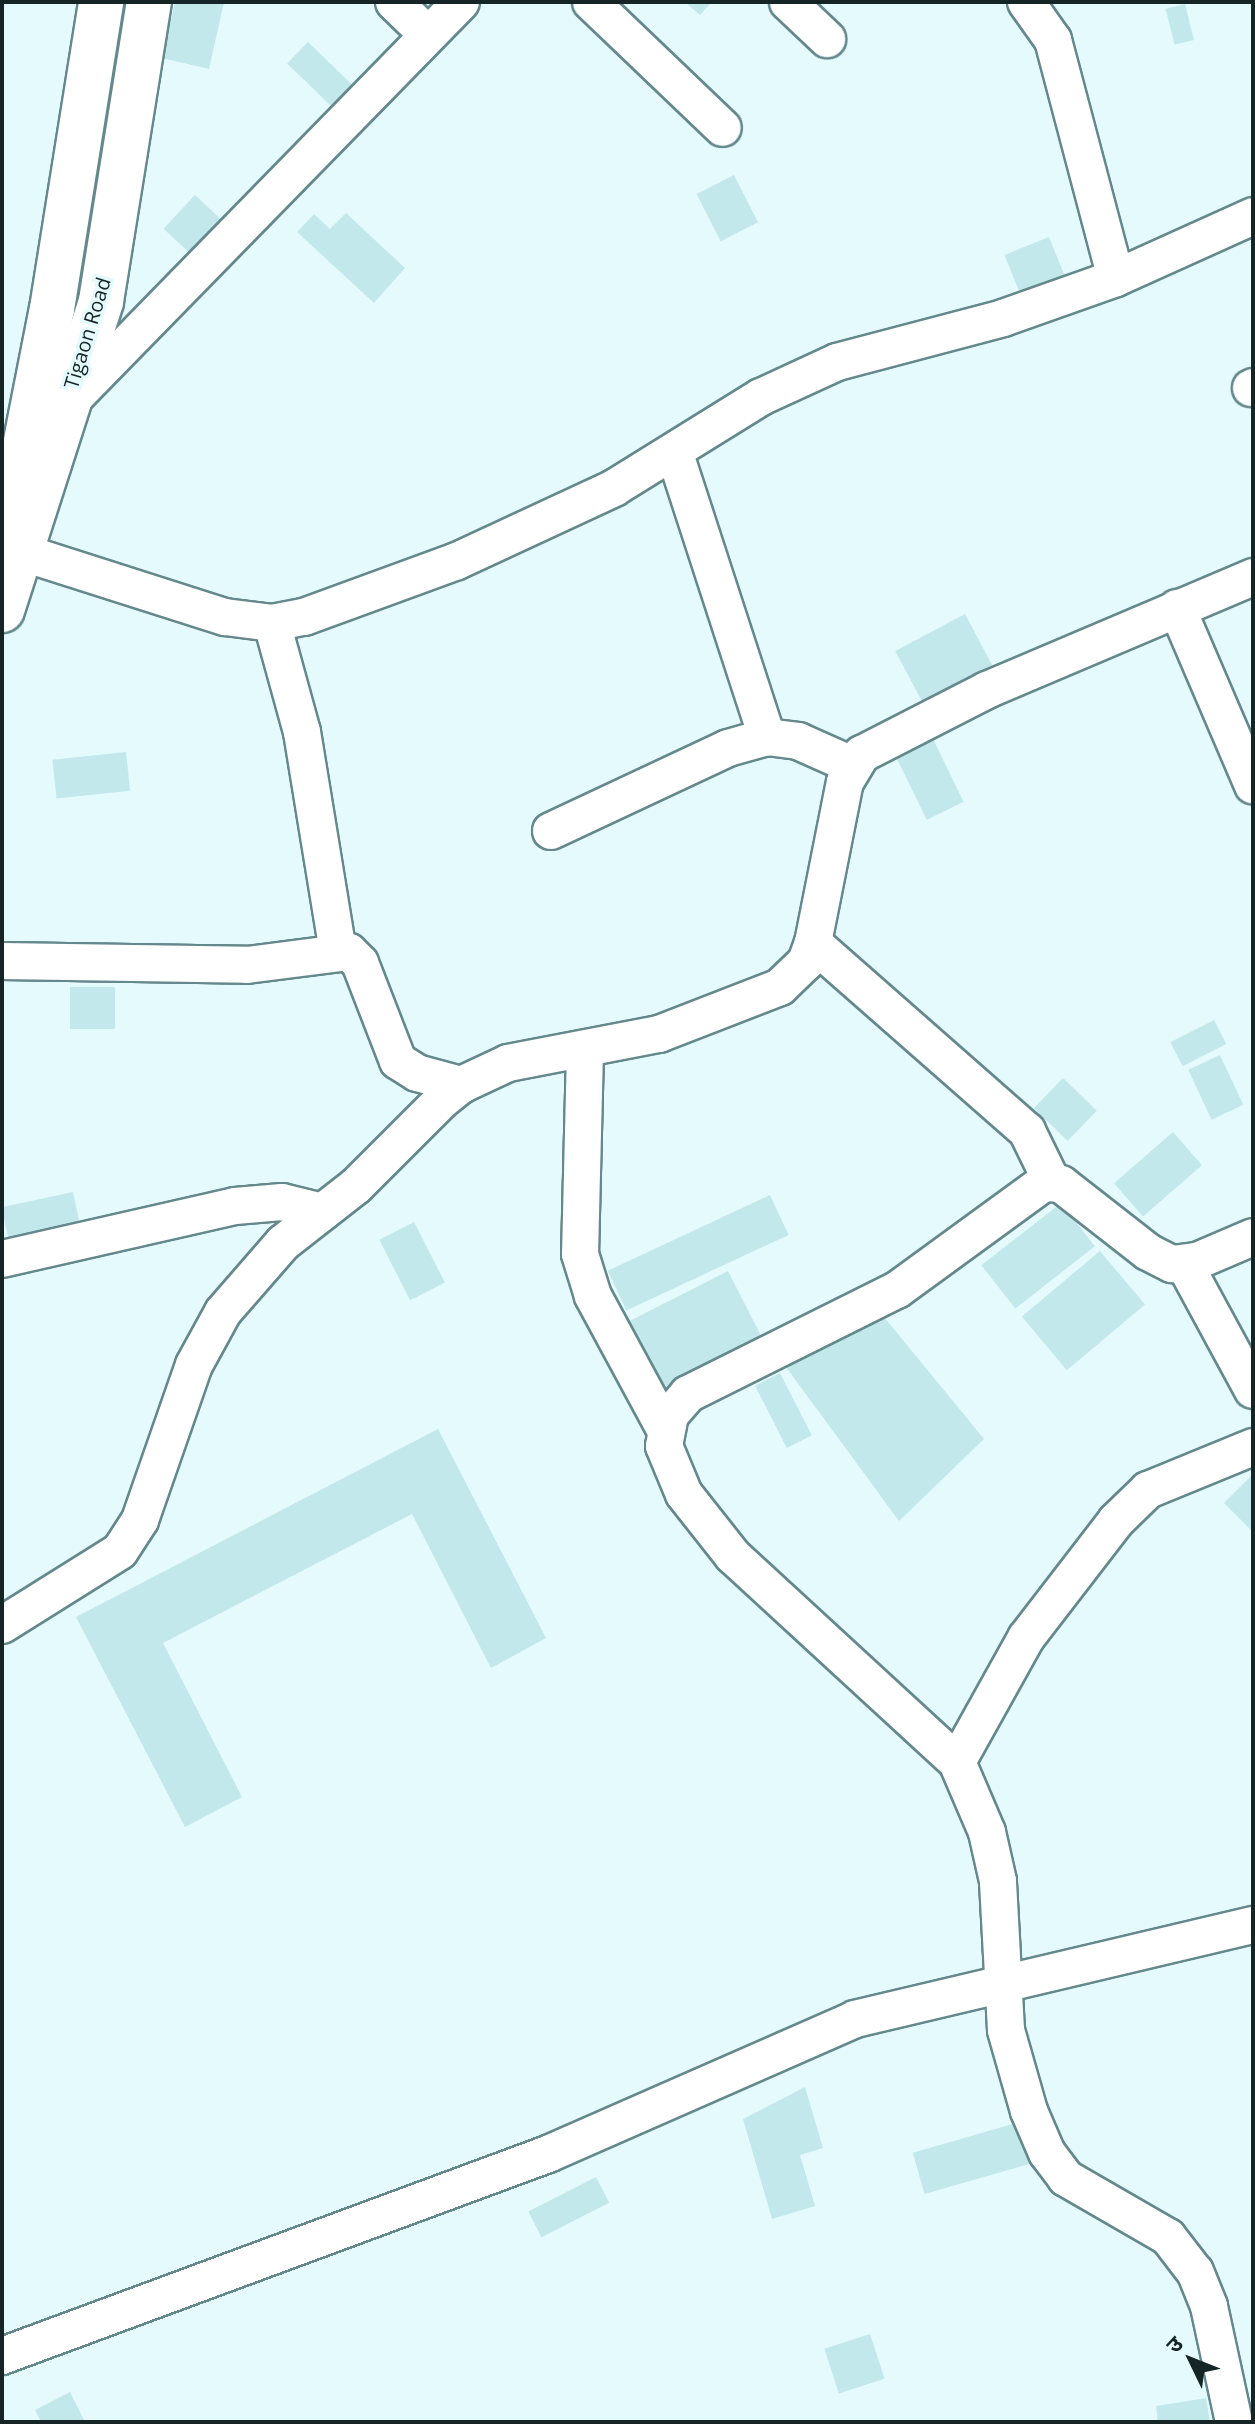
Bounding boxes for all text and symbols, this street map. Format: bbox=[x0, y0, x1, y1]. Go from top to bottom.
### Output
street label: Tigaon Road bbox=[59, 274, 115, 392]
north arrow bbox=[1151, 2320, 1231, 2400]
text: उ bbox=[1158, 2329, 1189, 2359]

